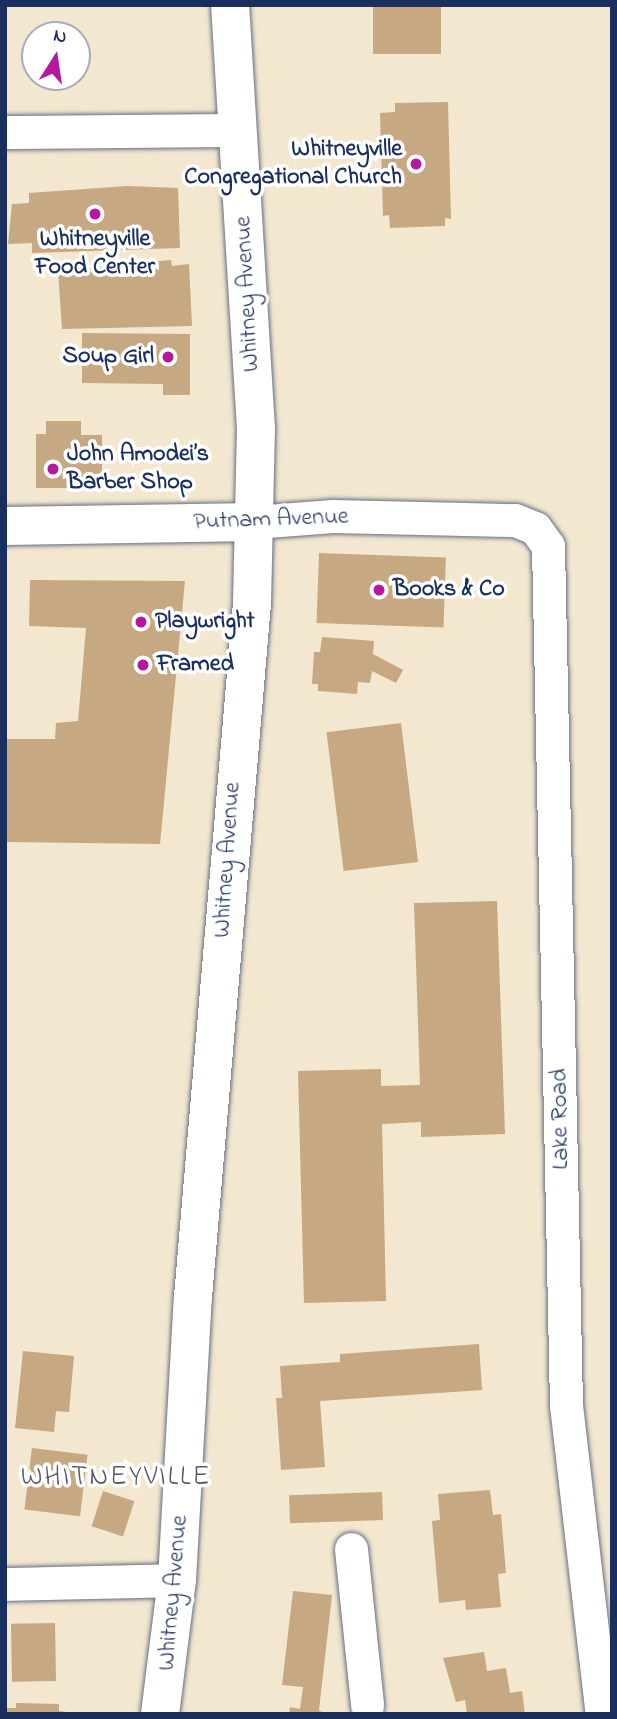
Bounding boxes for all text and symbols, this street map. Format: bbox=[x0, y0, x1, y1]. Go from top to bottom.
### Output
north arrow bbox=[21, 21, 91, 91]
text: N bbox=[51, 22, 69, 51]
place label: Whitneyville Congregational Church bbox=[184, 136, 402, 192]
marker: Whitneyville Congregational Church bbox=[408, 156, 424, 172]
marker: Whitneyville Food Center bbox=[87, 206, 103, 222]
street label: Whitney Avenue bbox=[230, 215, 266, 373]
place label: Whitneyville Food Center bbox=[35, 226, 155, 282]
place label: Soup Girl bbox=[63, 343, 154, 371]
marker: Soup Girl bbox=[160, 349, 176, 365]
place label: John Amodei’s Barber Shop bbox=[67, 441, 209, 497]
marker: John Amodei’s Barber Shop bbox=[45, 461, 61, 477]
street label: Putnam Avenue bbox=[193, 503, 349, 537]
place label: Books & Co bbox=[393, 576, 505, 604]
marker: Books & Co bbox=[371, 582, 387, 598]
place label: Playwright bbox=[155, 608, 255, 636]
marker: Playwright bbox=[133, 614, 149, 630]
place label: Framed bbox=[157, 651, 234, 679]
marker: Framed bbox=[135, 657, 151, 673]
street label: Whitney Avenue bbox=[208, 781, 248, 939]
street label: Lake Road bbox=[546, 1068, 576, 1170]
district label: WHITNEYVILLE bbox=[22, 1461, 210, 1495]
street label: Whitney Avenue bbox=[153, 1514, 195, 1672]

